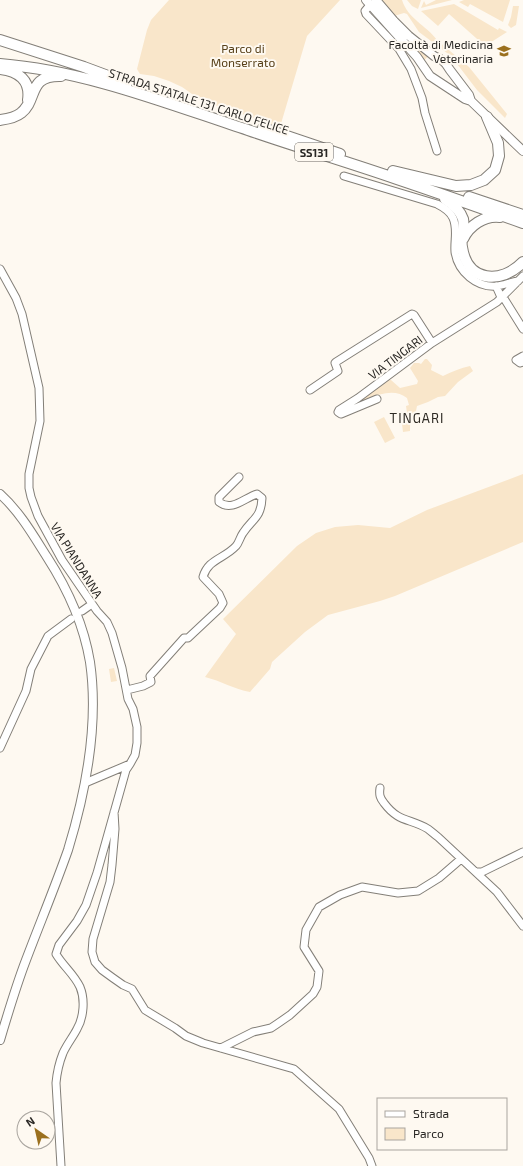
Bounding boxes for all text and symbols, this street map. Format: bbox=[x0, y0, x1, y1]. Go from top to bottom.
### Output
place label: Facoltà di Medicina Veterinaria bbox=[389, 37, 493, 65]
park label: Parco di Monserrato bbox=[211, 41, 275, 69]
school or university icon: Facoltà di Medicina Veterinaria bbox=[496, 43, 512, 59]
street label: STRADA STATALE 131 CARLO FELICE bbox=[107, 65, 291, 137]
road number: SS131 bbox=[295, 143, 333, 161]
street label: VIA TINGARI bbox=[365, 332, 425, 382]
district label: TINGARI bbox=[390, 410, 444, 426]
street label: VIA PIANDANNA bbox=[48, 520, 106, 601]
legend bbox=[377, 1098, 507, 1150]
text: Strada bbox=[413, 1106, 449, 1120]
north arrow bbox=[16, 1110, 56, 1150]
text: N bbox=[23, 1114, 37, 1129]
text: Parco bbox=[413, 1126, 444, 1140]

